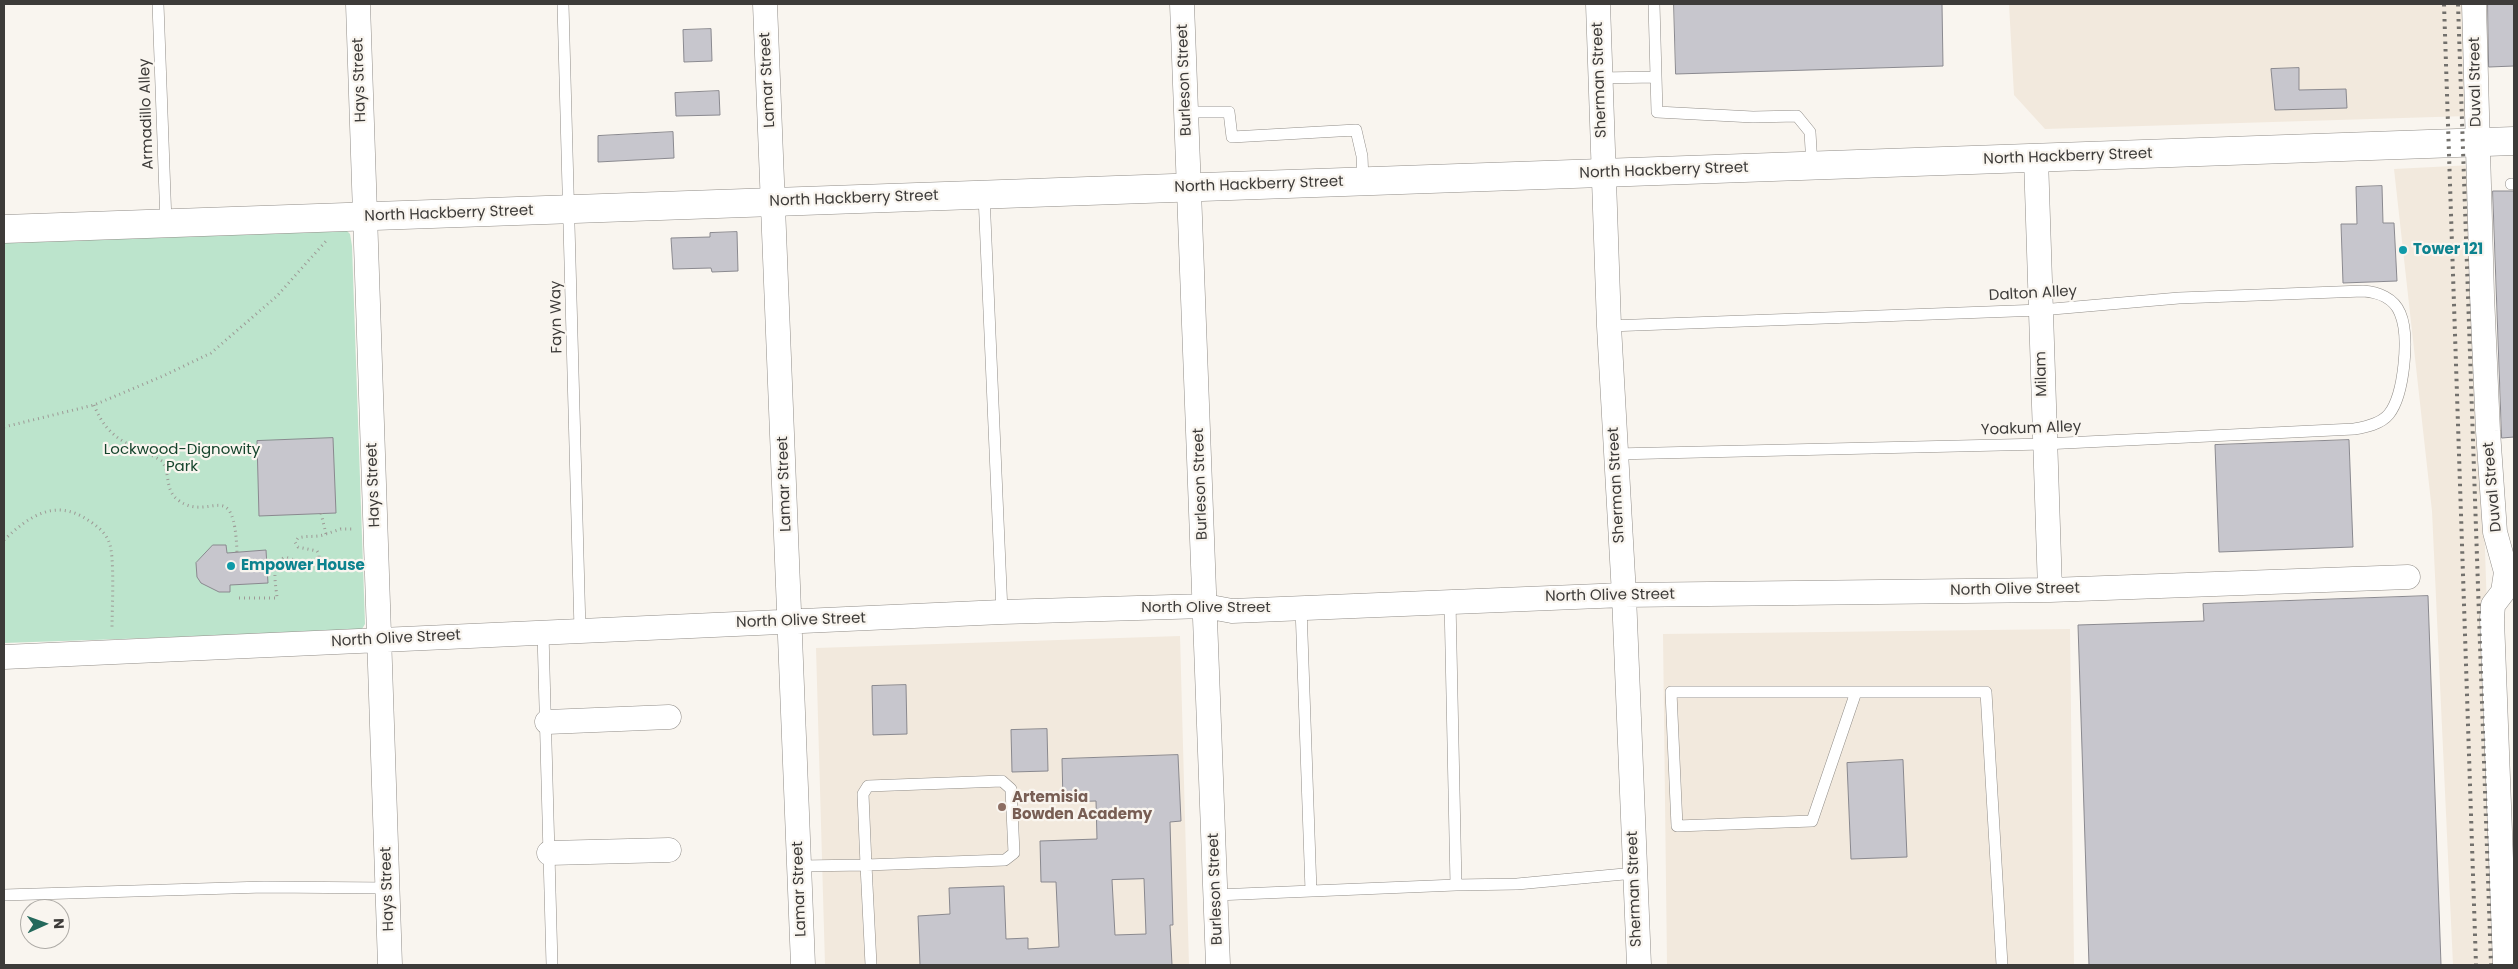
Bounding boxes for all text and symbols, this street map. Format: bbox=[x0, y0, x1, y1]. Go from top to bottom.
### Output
street label: Sherman Street bbox=[1589, 22, 1611, 138]
street label: Burleson Street bbox=[1174, 24, 1196, 136]
street label: Lamar Street bbox=[757, 32, 779, 128]
street label: Hays Street bbox=[350, 37, 370, 123]
street label: Duval Street bbox=[2466, 37, 2486, 127]
street label: Armadillo Alley bbox=[136, 58, 158, 170]
street label: North Hackberry Street bbox=[1983, 145, 2153, 169]
street label: North Hackberry Street bbox=[1579, 159, 1749, 183]
street label: North Hackberry Street bbox=[1174, 173, 1344, 197]
street label: North Hackberry Street bbox=[769, 187, 939, 211]
street label: North Hackberry Street bbox=[364, 202, 534, 226]
place label: Tower 121 bbox=[2413, 241, 2483, 259]
marker: Tower 121 bbox=[2397, 244, 2409, 256]
street label: Fayn Way bbox=[547, 280, 567, 354]
street label: Dalton Alley bbox=[1988, 283, 2078, 305]
street label: Milam bbox=[2033, 351, 2051, 397]
street label: Yoakum Alley bbox=[1980, 418, 2082, 440]
street label: Sherman Street bbox=[1605, 426, 1629, 544]
street label: Burleson Street bbox=[1190, 428, 1212, 540]
street label: Lamar Street bbox=[774, 436, 796, 532]
park label: Lockwood-Dignowity Park bbox=[104, 441, 260, 476]
street label: Duval Street bbox=[2480, 441, 2506, 533]
street label: Hays Street bbox=[364, 442, 384, 528]
place label: Empower House bbox=[241, 557, 365, 575]
marker: Empower House bbox=[225, 560, 237, 572]
street label: North Olive Street bbox=[1950, 580, 2080, 600]
street label: North Olive Street bbox=[1545, 586, 1675, 606]
street label: North Olive Street bbox=[1141, 599, 1271, 617]
street label: North Olive Street bbox=[736, 610, 866, 632]
street label: North Olive Street bbox=[331, 627, 461, 651]
place label: Artemisia Bowden Academy bbox=[1012, 789, 1152, 824]
marker: Artemisia Bowden Academy bbox=[996, 801, 1008, 813]
street label: Sherman Street bbox=[1624, 831, 1646, 947]
street label: Burleson Street bbox=[1205, 833, 1227, 945]
street label: Lamar Street bbox=[789, 841, 811, 937]
street label: Hays Street bbox=[378, 846, 398, 932]
north arrow bbox=[20, 899, 70, 949]
text: N bbox=[49, 918, 69, 929]

